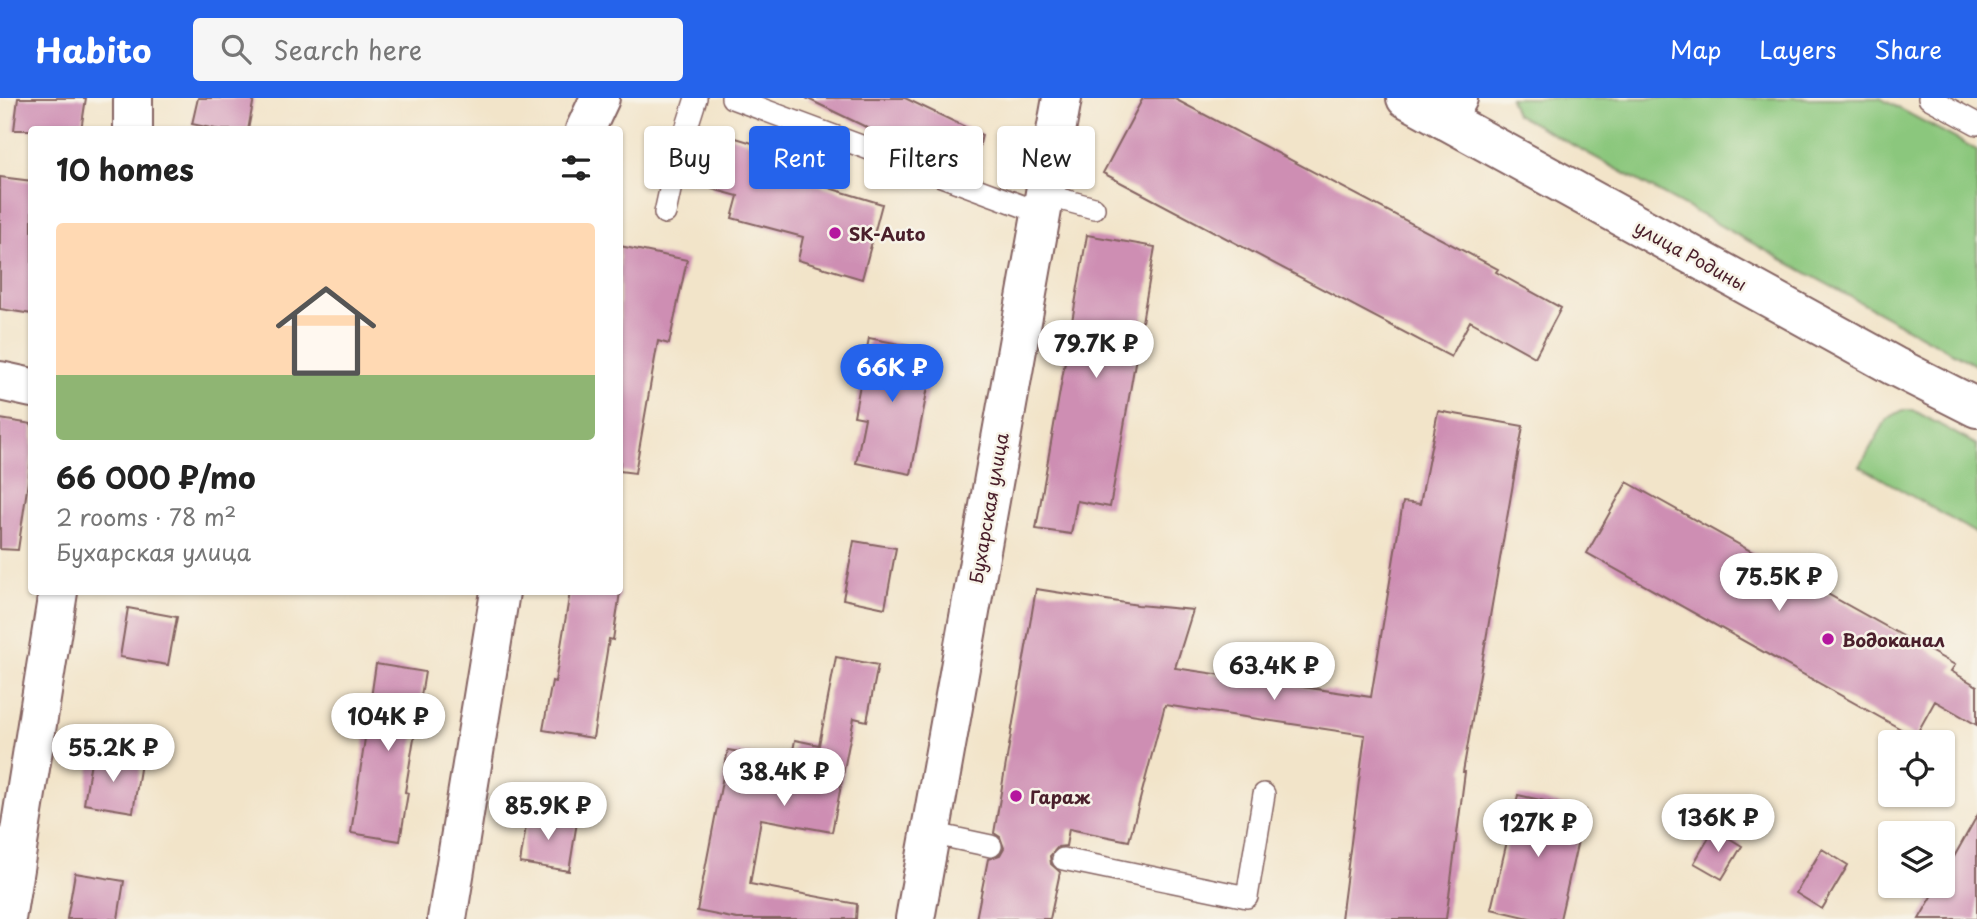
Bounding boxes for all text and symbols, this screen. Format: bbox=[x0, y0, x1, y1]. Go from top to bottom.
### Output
search box bbox=[193, 18, 683, 81]
text: Habito bbox=[35, 24, 151, 74]
icon: search bbox=[217, 30, 255, 68]
text: Search here bbox=[273, 30, 422, 69]
text: Map bbox=[1670, 31, 1721, 67]
text: Layers bbox=[1759, 31, 1836, 67]
text: Share bbox=[1874, 31, 1942, 67]
chip: Buy bbox=[644, 126, 735, 189]
chip: Rent bbox=[749, 126, 850, 189]
chip: Filters bbox=[864, 126, 983, 189]
chip: New bbox=[997, 126, 1095, 189]
text: 10 homes bbox=[56, 146, 194, 191]
icon: filters bbox=[557, 149, 595, 187]
street label: улица Родины bbox=[1630, 213, 1752, 297]
place label: SK-Auto bbox=[849, 220, 926, 247]
marker: SK-Auto bbox=[827, 225, 843, 241]
icon: home bbox=[263, 268, 389, 394]
pin: 79.7K ₽ bbox=[1031, 320, 1161, 380]
text: 79.7K ₽ bbox=[1054, 325, 1138, 360]
pin: 66K ₽ bbox=[843, 344, 941, 404]
text: 66K ₽ bbox=[856, 349, 928, 384]
street label: Бухарская улица bbox=[961, 430, 1015, 585]
text: 66 000 ₽/mo bbox=[56, 454, 256, 499]
text: 2 rooms · 78 m² bbox=[56, 499, 236, 534]
text: Бухарская улица bbox=[56, 534, 251, 569]
pin: 75.5K ₽ bbox=[1714, 554, 1844, 613]
text: 75.5K ₽ bbox=[1736, 558, 1822, 593]
place label: Водоканал bbox=[1842, 626, 1945, 653]
marker: Водоканал bbox=[1820, 631, 1836, 647]
pin: 63.4K ₽ bbox=[1209, 642, 1339, 702]
text: 63.4K ₽ bbox=[1229, 647, 1319, 682]
pin: 104K ₽ bbox=[331, 694, 445, 753]
text: 104K ₽ bbox=[347, 698, 429, 733]
pin: 55.2K ₽ bbox=[48, 724, 178, 784]
text: 55.2K ₽ bbox=[68, 729, 158, 764]
map controls bbox=[1878, 730, 1955, 898]
button: locate bbox=[1878, 730, 1955, 807]
pin: 38.4K ₽ bbox=[719, 748, 849, 808]
text: 38.4K ₽ bbox=[739, 753, 829, 788]
pin: 85.9K ₽ bbox=[483, 782, 613, 842]
place label: Гараж bbox=[1030, 783, 1091, 810]
text: 85.9K ₽ bbox=[505, 787, 591, 822]
marker: Гараж bbox=[1008, 788, 1024, 804]
pin: 136K ₽ bbox=[1661, 794, 1775, 854]
text: 136K ₽ bbox=[1678, 799, 1758, 834]
pin: 127K ₽ bbox=[1481, 800, 1595, 859]
text: 127K ₽ bbox=[1499, 804, 1577, 839]
button: layers bbox=[1878, 821, 1955, 898]

